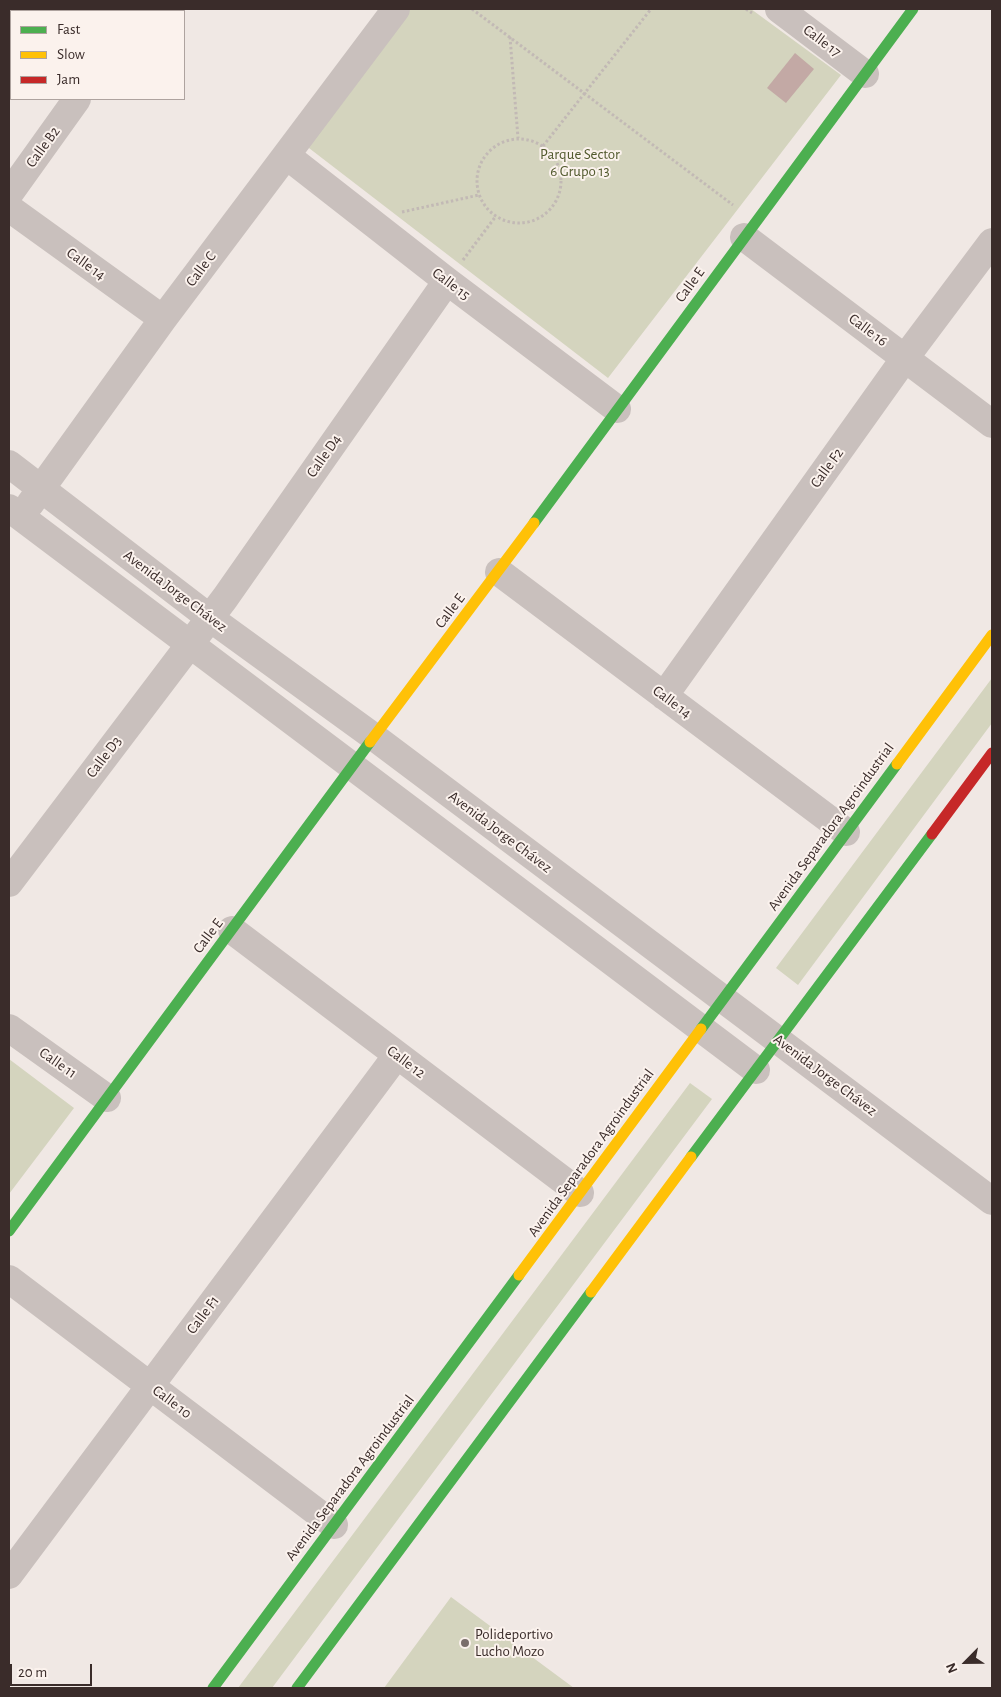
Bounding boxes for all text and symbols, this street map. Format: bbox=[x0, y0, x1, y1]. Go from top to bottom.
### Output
legend bbox=[10, 10, 185, 100]
street label: Calle 17 bbox=[799, 21, 845, 61]
text: Fast bbox=[57, 22, 80, 37]
text: Slow bbox=[57, 47, 85, 62]
text: Jam bbox=[57, 72, 80, 87]
street label: Calle B2 bbox=[22, 123, 64, 171]
park label: Parque Sector 6 Grupo 13 bbox=[540, 145, 620, 180]
street label: Calle 14 bbox=[63, 244, 109, 284]
street label: Calle C bbox=[182, 248, 220, 290]
street label: Calle 15 bbox=[428, 264, 474, 304]
street label: Calle E bbox=[671, 264, 709, 306]
street label: Calle 16 bbox=[845, 310, 891, 350]
street label: Calle D4 bbox=[303, 431, 345, 481]
street label: Calle F2 bbox=[807, 445, 847, 491]
street label: Avenida Jorge Chávez bbox=[120, 546, 230, 636]
street label: Calle E bbox=[431, 590, 469, 632]
street label: Calle 14 bbox=[649, 682, 695, 722]
street label: Calle D3 bbox=[83, 733, 125, 781]
street label: Avenida Separadora Agroindustrial bbox=[764, 740, 898, 914]
street label: Avenida Jorge Chávez bbox=[445, 787, 555, 877]
street label: Calle E bbox=[189, 915, 227, 957]
street label: Avenida Jorge Chávez bbox=[770, 1030, 880, 1120]
street label: Calle 12 bbox=[383, 1042, 429, 1082]
street label: Calle 11 bbox=[36, 1044, 80, 1082]
street label: Avenida Separadora Agroindustrial bbox=[524, 1066, 658, 1240]
street label: Calle F1 bbox=[183, 1292, 223, 1338]
street label: Calle 10 bbox=[149, 1381, 195, 1423]
street label: Avenida Separadora Agroindustrial bbox=[282, 1391, 418, 1565]
place label: Polideportivo Lucho Mozo bbox=[475, 1625, 553, 1660]
marker: Polideportivo Lucho Mozo bbox=[459, 1637, 471, 1649]
north arrow bbox=[941, 1637, 991, 1687]
scale bar bbox=[12, 1654, 95, 1686]
text: N bbox=[944, 1661, 961, 1675]
text: 20 m bbox=[18, 1665, 47, 1680]

